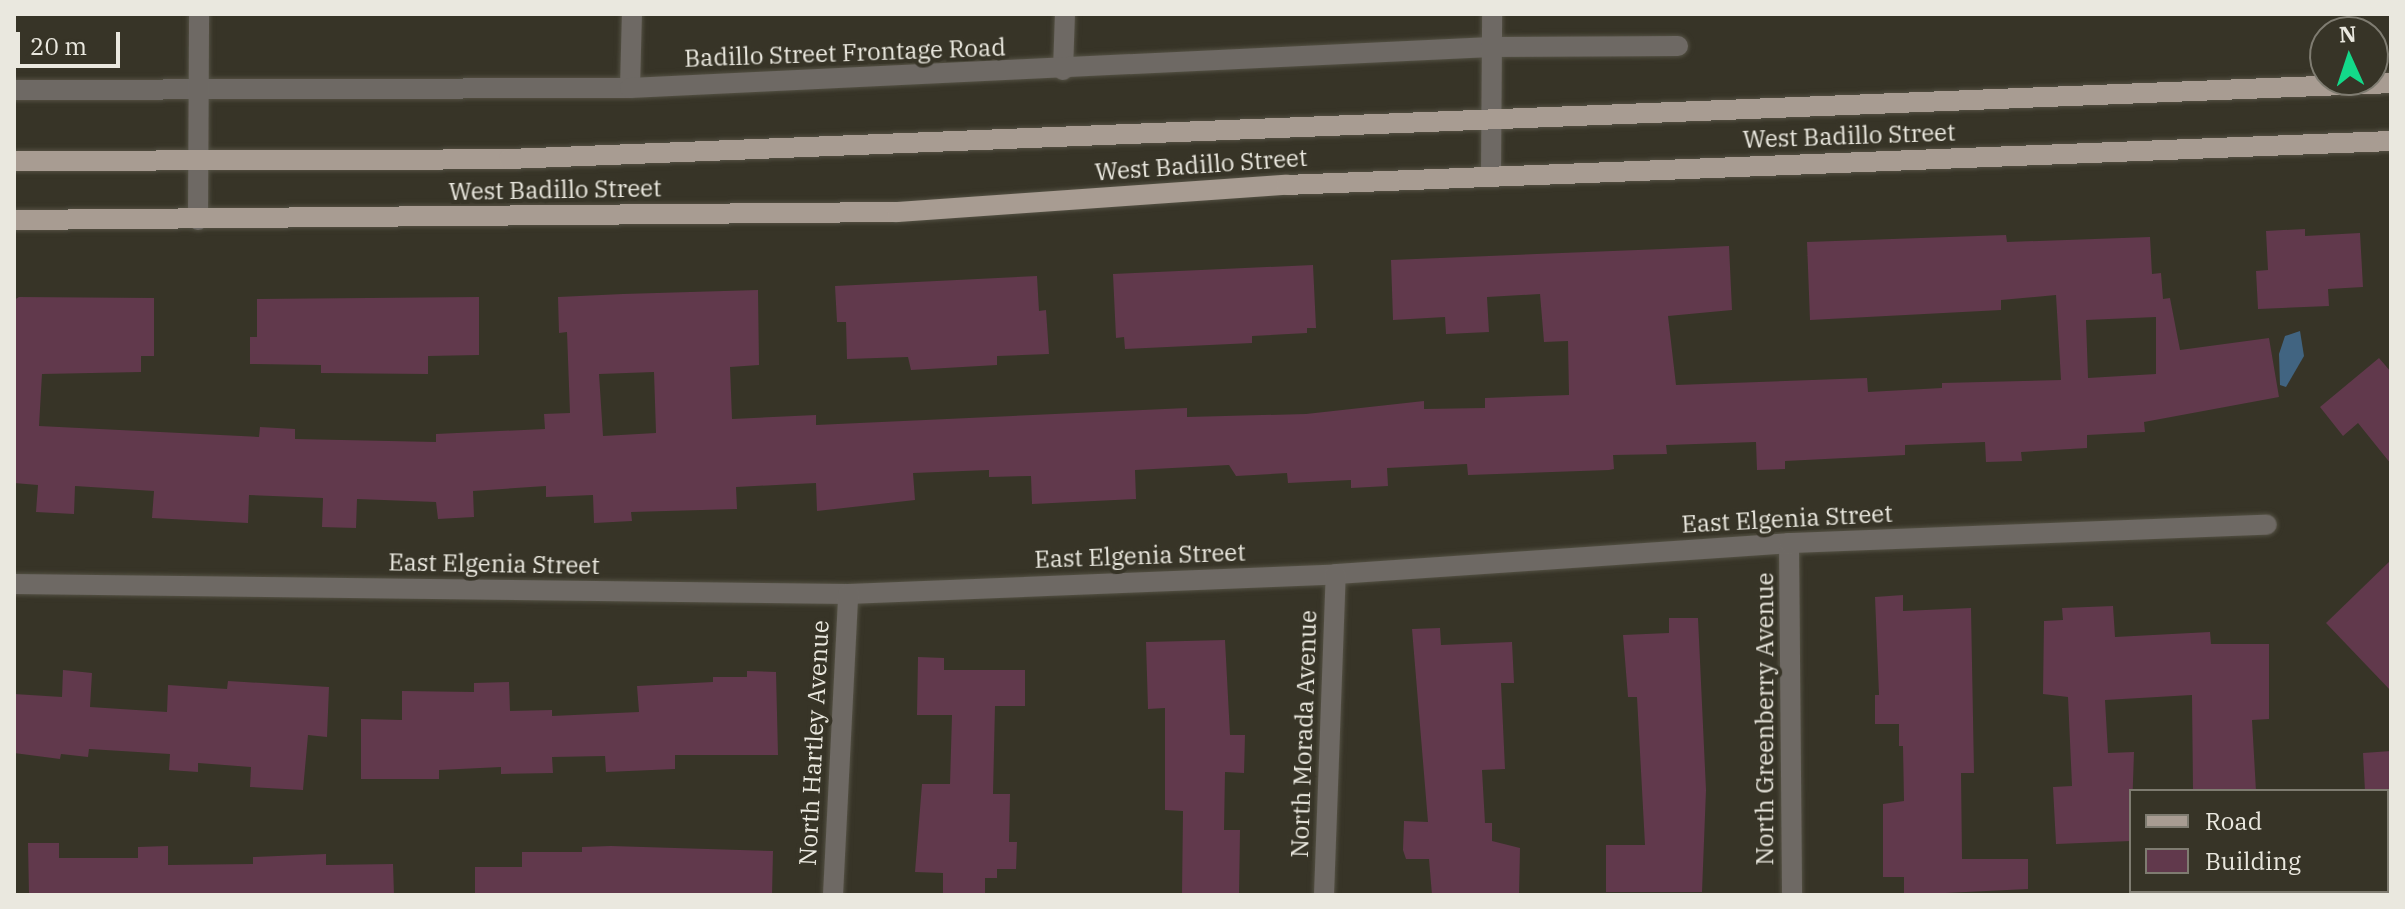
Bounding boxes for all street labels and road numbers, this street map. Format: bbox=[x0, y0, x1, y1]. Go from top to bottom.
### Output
street label: Badillo Street Frontage Road bbox=[684, 33, 1006, 73]
street label: West Badillo Street bbox=[1742, 118, 1956, 154]
street label: West Badillo Street bbox=[1094, 143, 1308, 187]
street label: West Badillo Street bbox=[448, 174, 662, 206]
street label: East Elgenia Street bbox=[1681, 499, 1893, 539]
street label: East Elgenia Street bbox=[1034, 538, 1246, 574]
street label: East Elgenia Street bbox=[388, 548, 600, 580]
street label: North Greenberry Avenue bbox=[1751, 572, 1779, 866]
street label: North Morada Avenue bbox=[1285, 610, 1323, 858]
street label: North Hartley Avenue bbox=[793, 619, 835, 867]

